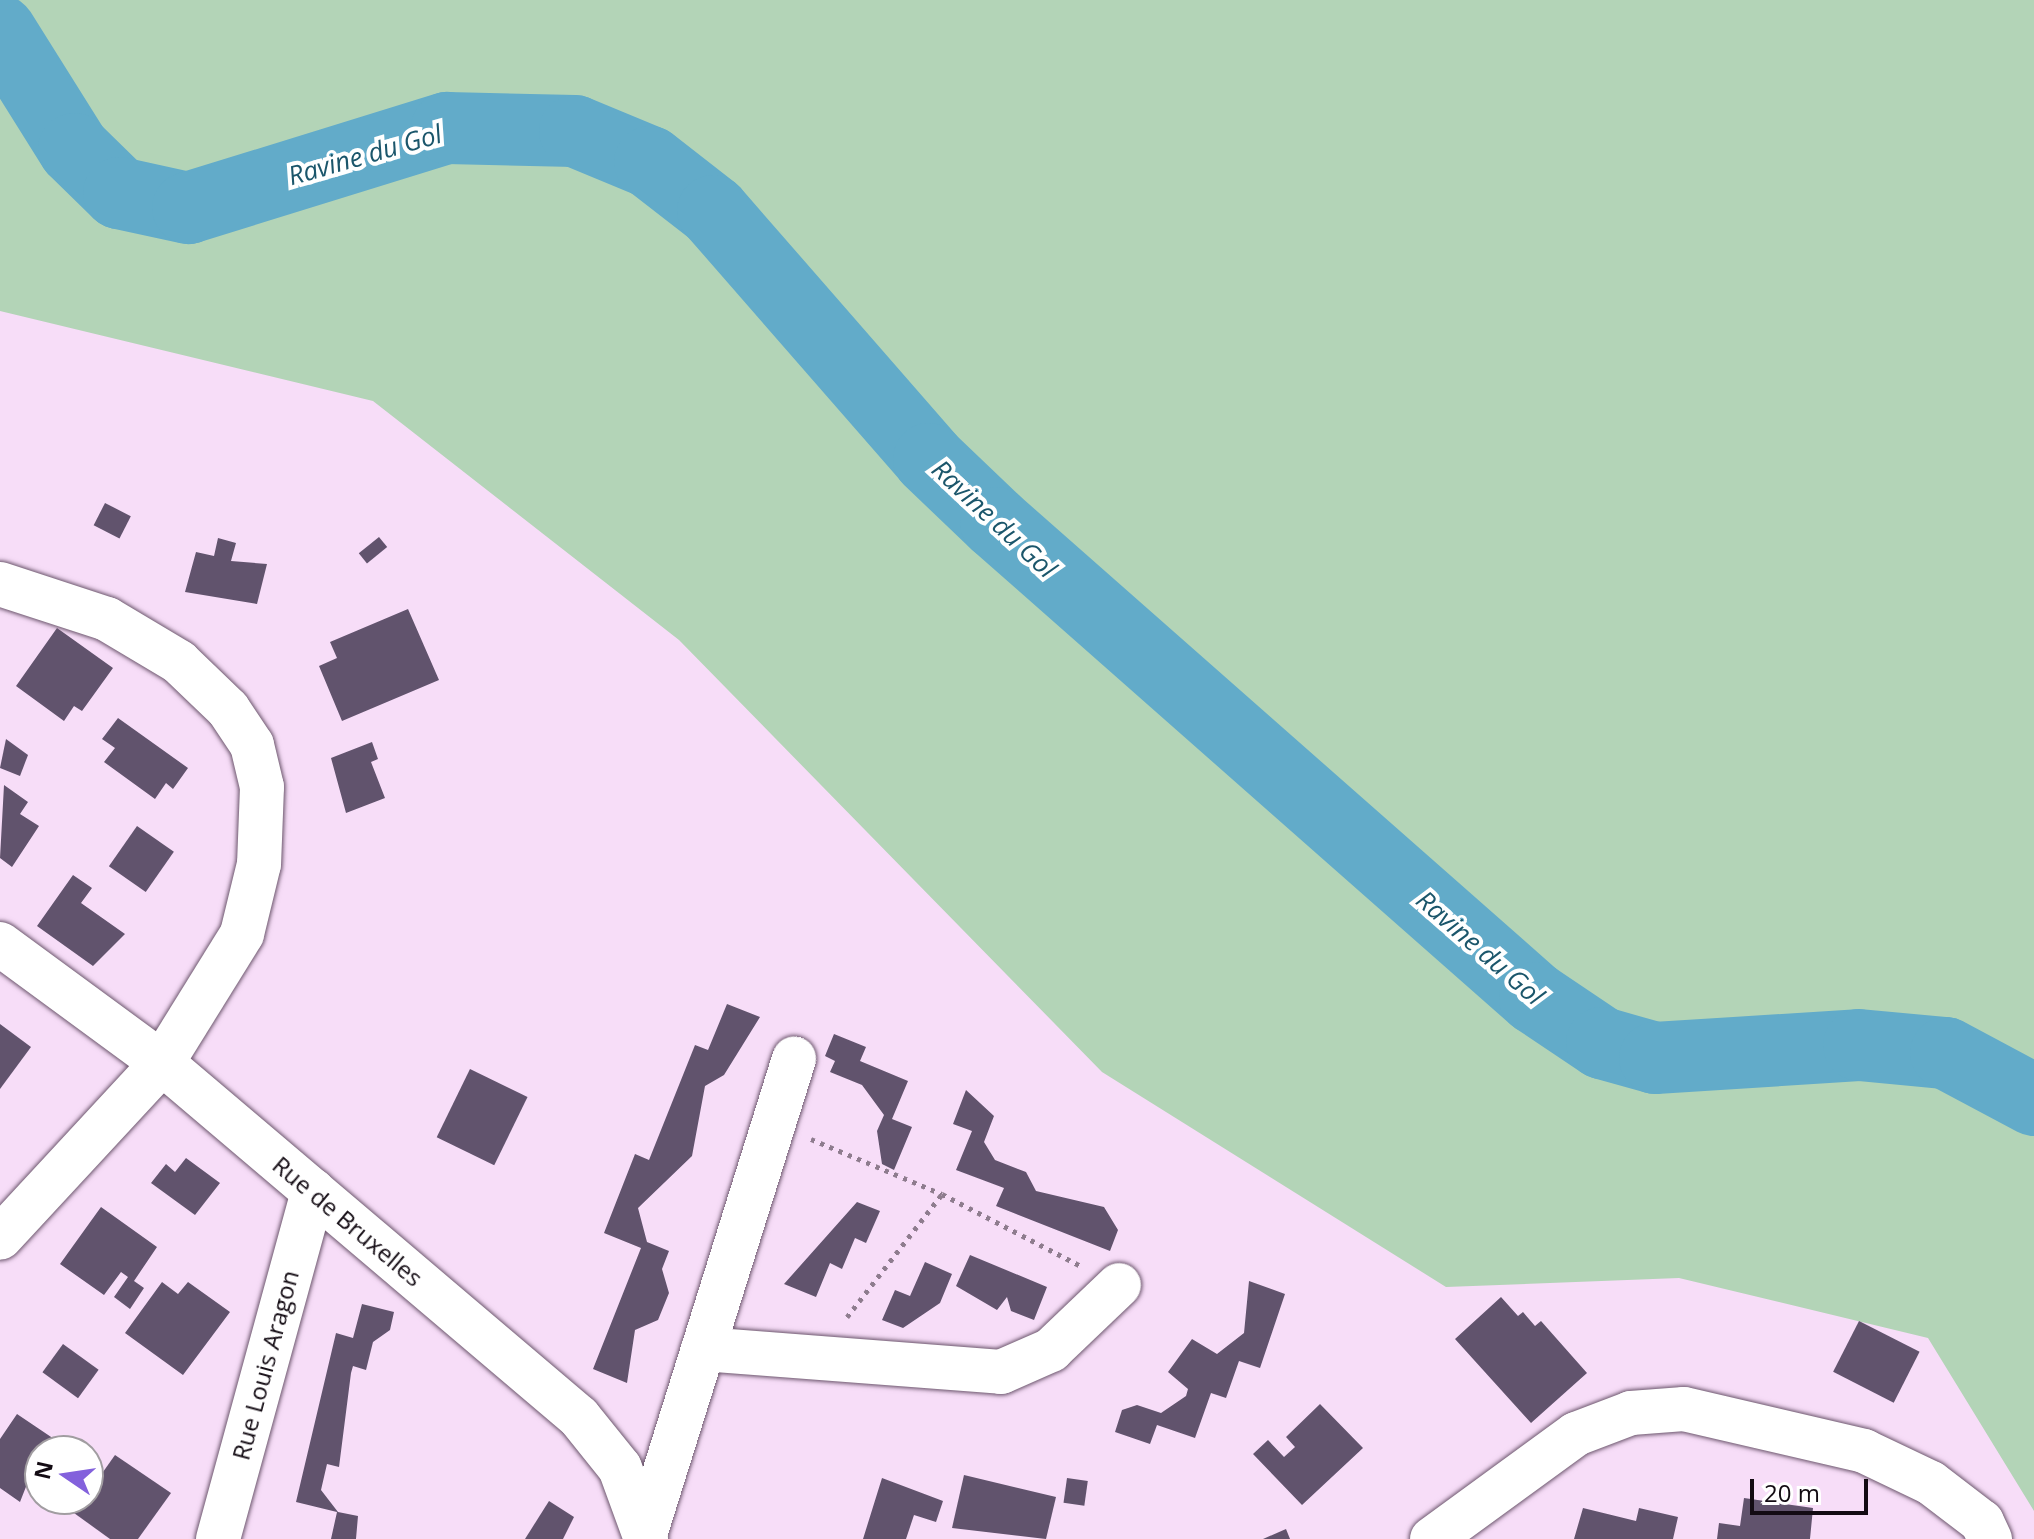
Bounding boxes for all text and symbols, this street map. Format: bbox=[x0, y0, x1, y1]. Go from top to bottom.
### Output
water label: Ravine du Gol bbox=[285, 118, 445, 192]
water label: Ravine du Gol bbox=[925, 454, 1063, 584]
water label: Ravine du Gol bbox=[1410, 884, 1550, 1012]
street label: Rue de Bruxelles bbox=[267, 1150, 429, 1292]
street label: Rue Louis Aragon bbox=[226, 1267, 304, 1463]
north arrow bbox=[24, 1435, 104, 1515]
text: N bbox=[26, 1458, 59, 1482]
scale bar bbox=[1754, 1463, 1872, 1513]
text: 20 m bbox=[1764, 1476, 1820, 1509]

